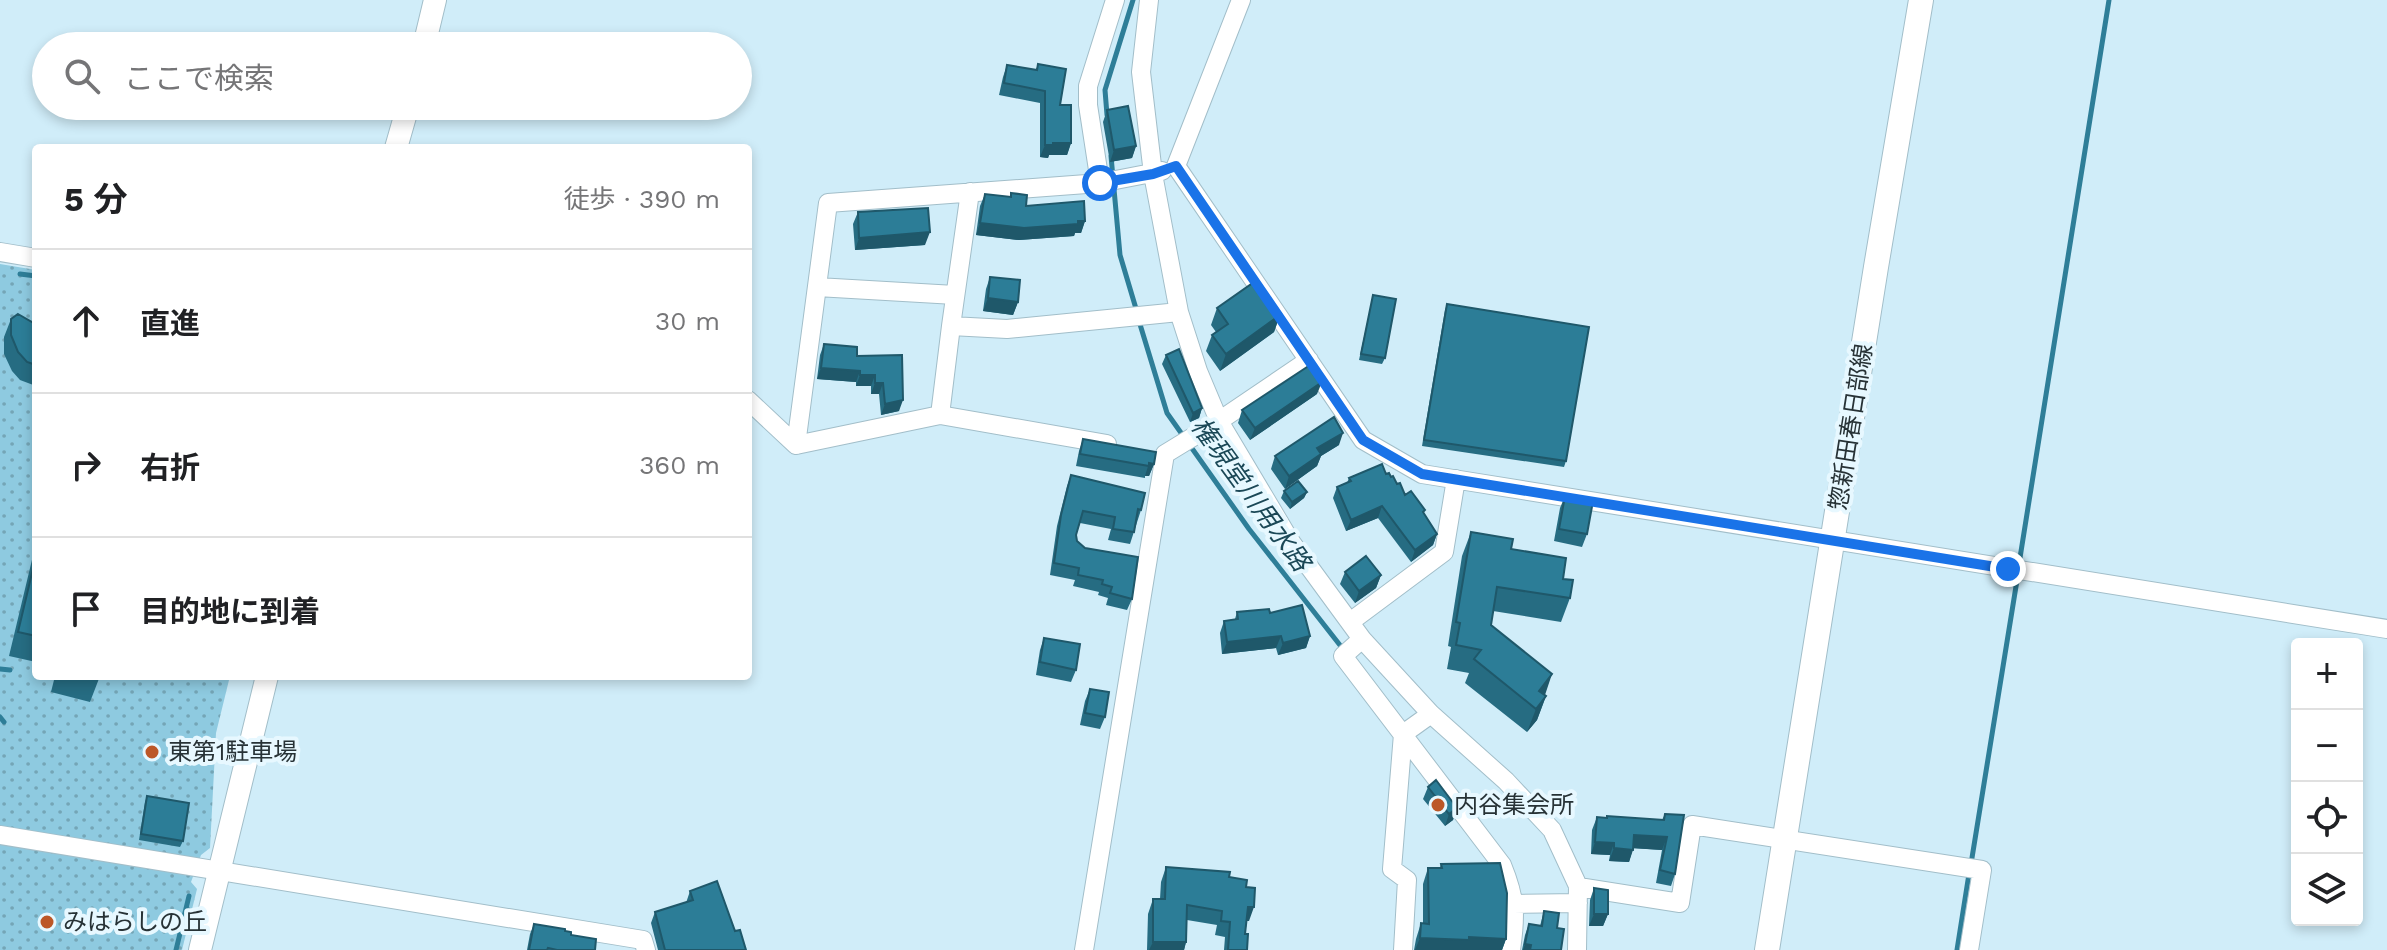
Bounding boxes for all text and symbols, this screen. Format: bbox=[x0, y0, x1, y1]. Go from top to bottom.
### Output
search box bbox=[32, 32, 752, 120]
icon: search bbox=[60, 54, 104, 98]
text: ここで検索 bbox=[124, 61, 274, 96]
route start bbox=[1082, 165, 1118, 201]
text: 5 分 bbox=[64, 179, 128, 219]
text: 徒歩 · 390 m bbox=[563, 184, 720, 214]
icon: ahead bbox=[64, 299, 108, 343]
text: 直進 bbox=[140, 306, 200, 341]
text: 30 m bbox=[655, 306, 720, 336]
street label: 惣新田春日部線 bbox=[1824, 342, 1878, 512]
water label: 権現堂川用水路 bbox=[1185, 412, 1318, 578]
icon: right bbox=[64, 443, 108, 487]
text: 右折 bbox=[140, 450, 200, 485]
text: 360 m bbox=[639, 450, 720, 480]
route end bbox=[1990, 551, 2026, 587]
icon: arrive bbox=[64, 587, 108, 631]
text: 目的地に到着 bbox=[140, 594, 320, 629]
map controls bbox=[2291, 638, 2363, 926]
button: + bbox=[2291, 638, 2363, 710]
button: − bbox=[2291, 710, 2363, 782]
place label: 東第1駐車場 bbox=[168, 738, 297, 766]
marker: 東第1駐車場 bbox=[143, 743, 161, 761]
button: locate bbox=[2291, 782, 2363, 854]
place label: 内谷集会所 bbox=[1454, 791, 1574, 819]
marker: 内谷集会所 bbox=[1429, 796, 1447, 814]
button: layers bbox=[2291, 854, 2363, 926]
place label: みはらしの丘 bbox=[63, 908, 207, 936]
marker: みはらしの丘 bbox=[38, 913, 56, 931]

